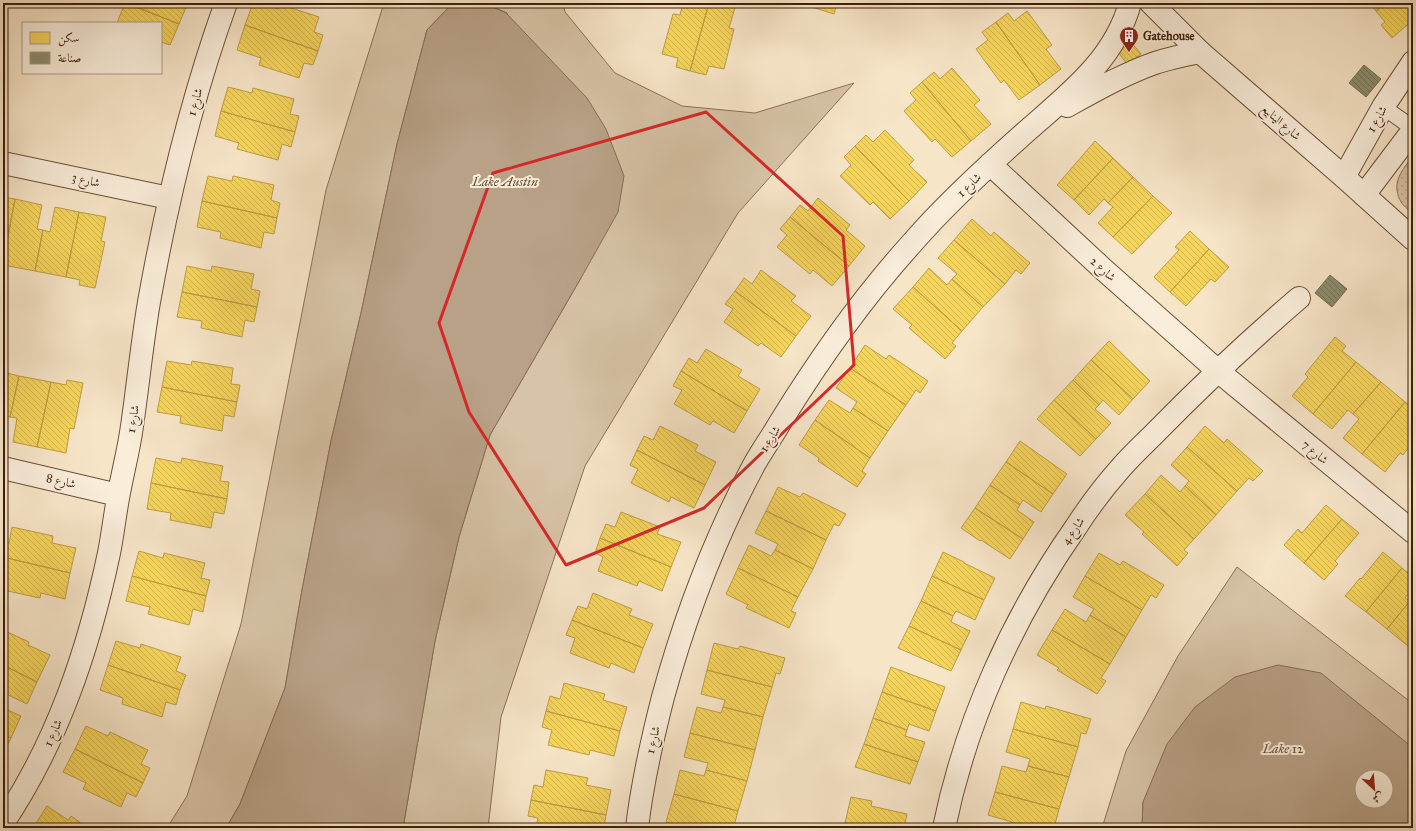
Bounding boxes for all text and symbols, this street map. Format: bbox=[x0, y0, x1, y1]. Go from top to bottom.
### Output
legend bbox=[22, 22, 162, 74]
building icon: Gatehouse bbox=[1118, 25, 1140, 53]
place label: Gatehouse bbox=[1143, 29, 1195, 43]
text: سكن bbox=[58, 31, 79, 47]
text: صناعة bbox=[58, 51, 81, 65]
street label: شارع 1 bbox=[184, 86, 210, 119]
street label: شارع الينابيع bbox=[1256, 101, 1304, 146]
street label: شارع 1 bbox=[1364, 103, 1394, 137]
street label: شارع 3 bbox=[70, 170, 102, 194]
street label: شارع 1 bbox=[954, 170, 987, 203]
water label: Lake Austin bbox=[471, 174, 538, 190]
street label: شارع 2 bbox=[1085, 254, 1119, 287]
street label: شارع 1 bbox=[124, 404, 146, 435]
street label: شارع 1 bbox=[757, 423, 787, 457]
street label: شارع 7 bbox=[1297, 437, 1331, 470]
street label: شارع 8 bbox=[44, 471, 77, 495]
street label: شارع 4 bbox=[1059, 515, 1091, 550]
street label: شارع 1 bbox=[41, 717, 69, 750]
street label: شارع 1 bbox=[643, 725, 667, 756]
water label: Lake 12 bbox=[1262, 741, 1304, 757]
north arrow bbox=[1354, 769, 1394, 809]
text: ش bbox=[1370, 789, 1386, 806]

